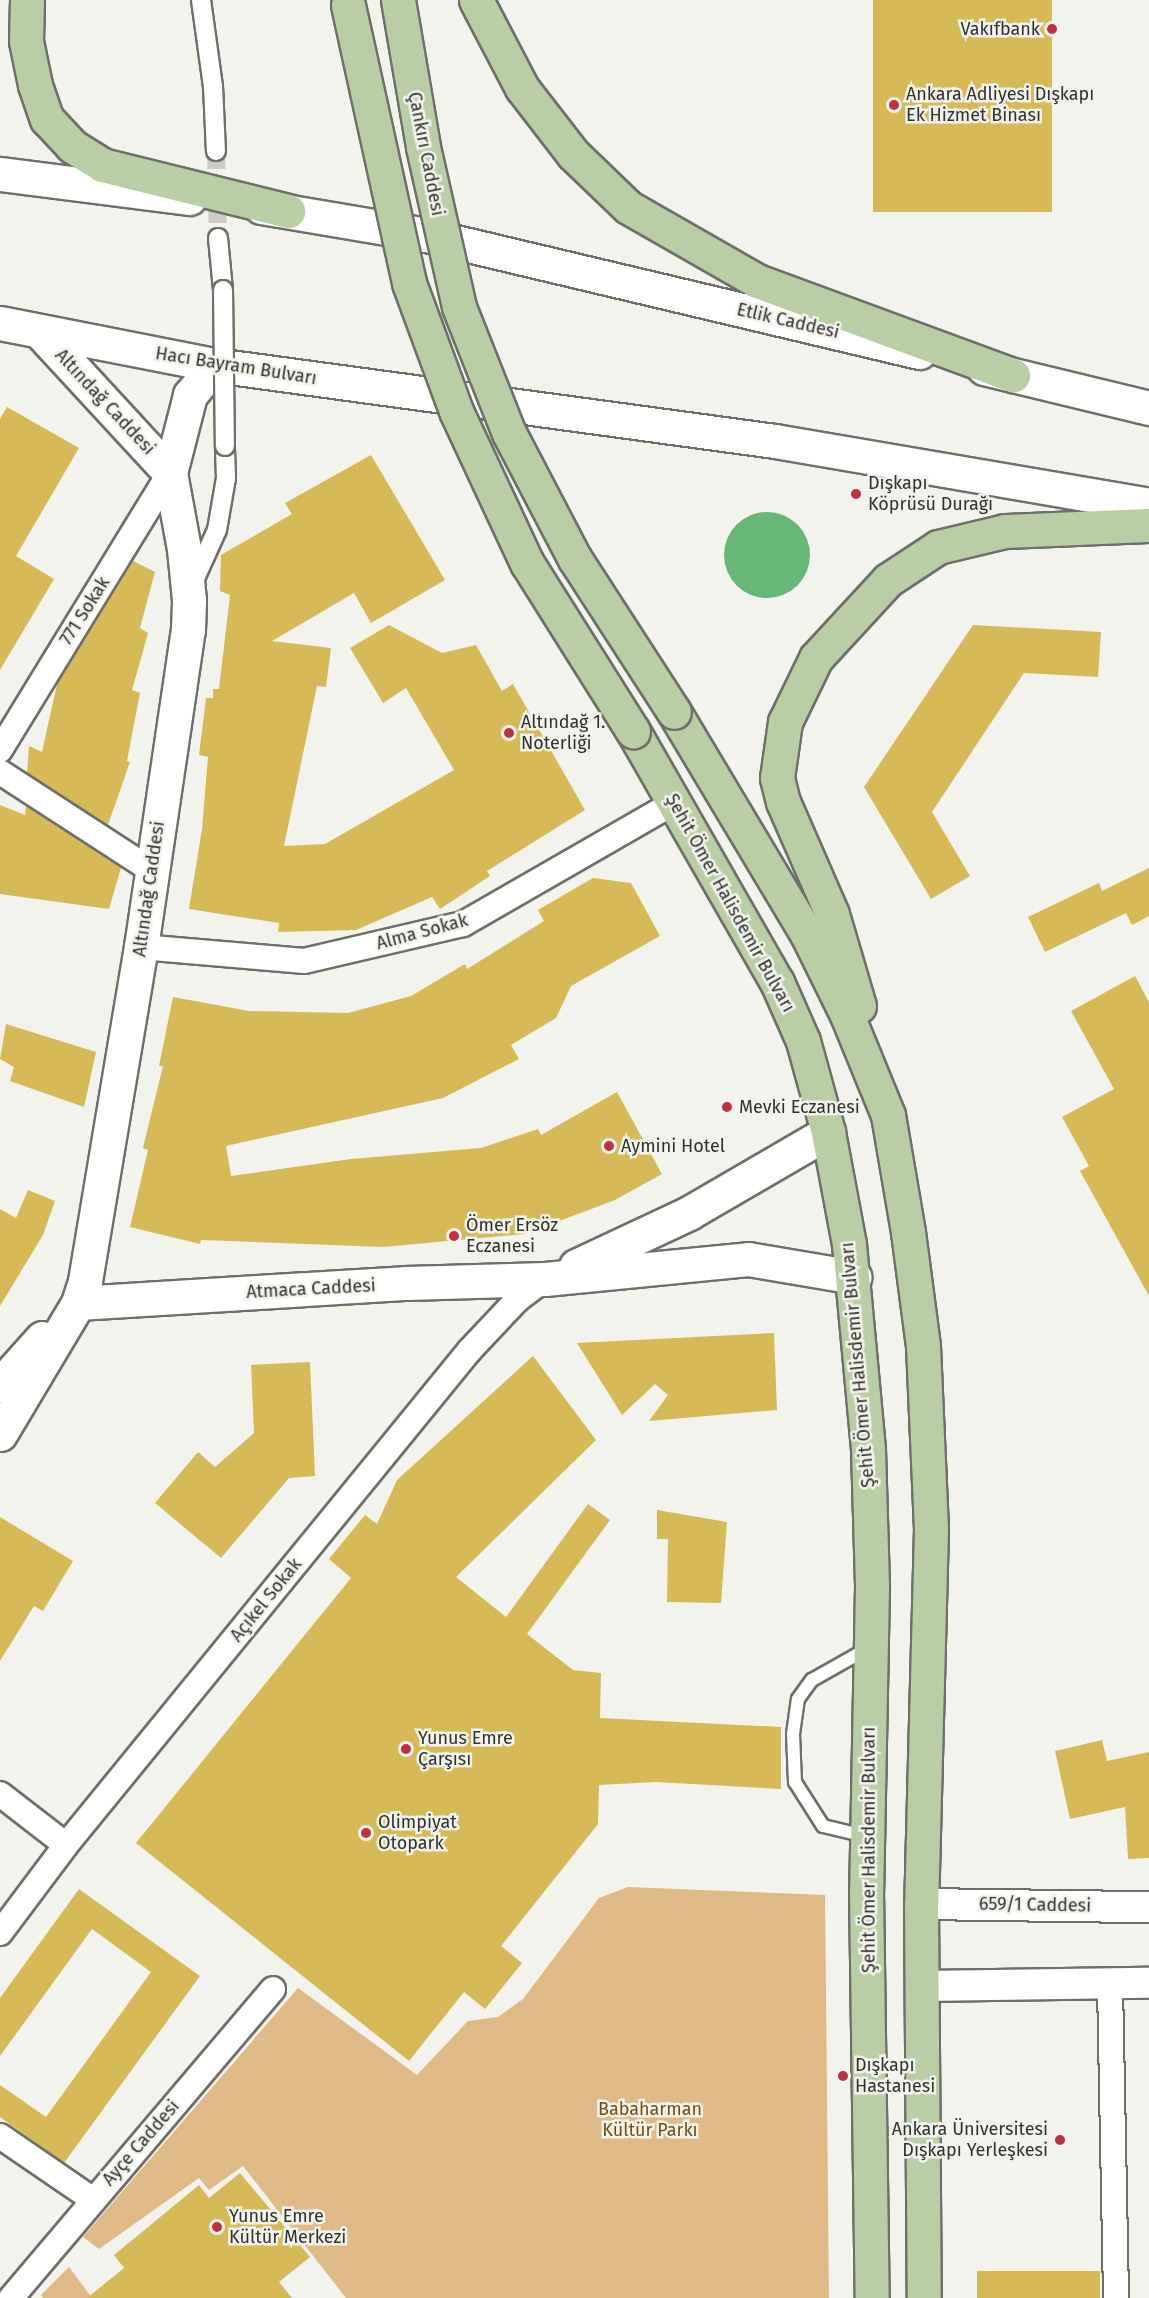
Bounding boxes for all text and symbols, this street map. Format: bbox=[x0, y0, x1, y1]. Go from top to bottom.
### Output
place label: Vakıfbank bbox=[961, 18, 1040, 40]
marker: Vakıfbank bbox=[1045, 22, 1059, 36]
place label: Ankara Adliyesi Dışkapı Ek Hizmet Binası bbox=[906, 84, 1094, 127]
street label: Çankırı Caddesi bbox=[403, 90, 449, 218]
marker: Ankara Adliyesi Dışkapı Ek Hizmet Binası bbox=[887, 98, 901, 112]
street label: Etlik Caddesi bbox=[735, 299, 841, 343]
street label: Hacı Bayram Bulvarı bbox=[154, 343, 318, 389]
street label: Altındağ Caddesi bbox=[50, 345, 160, 459]
place label: Dışkapı Köprüsü Durağı bbox=[868, 473, 993, 516]
marker: Dışkapı Köprüsü Durağı bbox=[849, 487, 863, 501]
street label: 771 Sokak bbox=[56, 573, 114, 649]
place label: Altındağ 1. Noterliği bbox=[521, 712, 605, 754]
marker: Altındağ 1. Noterliği bbox=[502, 726, 516, 740]
street label: Şehit Ömer Halisdemir Bulvarı bbox=[661, 790, 799, 1016]
street label: Altındağ Caddesi bbox=[129, 820, 169, 958]
street label: Alma Sokak bbox=[374, 909, 470, 955]
place label: Mevki Eczanesi bbox=[739, 1096, 860, 1118]
marker: Mevki Eczanesi bbox=[720, 1100, 734, 1114]
place label: Aymini Hotel bbox=[621, 1135, 725, 1157]
marker: Aymini Hotel bbox=[602, 1139, 616, 1153]
place label: Ömer Ersöz Eczanesi bbox=[466, 1215, 558, 1258]
marker: Ömer Ersöz Eczanesi bbox=[447, 1229, 461, 1243]
street label: Şehit Ömer Halisdemir Bulvarı bbox=[837, 1241, 879, 1489]
street label: Atmaca Caddesi bbox=[246, 1275, 376, 1303]
street label: Açıkel Sokak bbox=[226, 1554, 306, 1646]
street label: Şehit Ömer Halisdemir Bulvarı bbox=[858, 1727, 880, 1973]
place label: Yunus Emre Çarşısı bbox=[418, 1728, 513, 1770]
marker: Yunus Emre Çarşısı bbox=[399, 1742, 413, 1756]
place label: Olimpiyat Otopark bbox=[378, 1812, 457, 1854]
marker: Olimpiyat Otopark bbox=[359, 1826, 373, 1840]
street label: 659/1 Caddesi bbox=[979, 1893, 1091, 1917]
place label: Dışkapı Hastanesi bbox=[855, 2055, 935, 2098]
marker: Dışkapı Hastanesi bbox=[836, 2069, 850, 2083]
street label: Ayçe Caddesi bbox=[98, 2096, 184, 2190]
park label: Babaharman Kültür Parkı bbox=[598, 2099, 702, 2142]
place label: Ankara Üniversitesi Dışkapı Yerleşkesi bbox=[892, 2119, 1048, 2162]
marker: Ankara Üniversitesi Dışkapı Yerleşkesi bbox=[1053, 2133, 1067, 2147]
place label: Yunus Emre Kültür Merkezi bbox=[229, 2206, 346, 2248]
marker: Yunus Emre Kültür Merkezi bbox=[210, 2220, 224, 2234]

